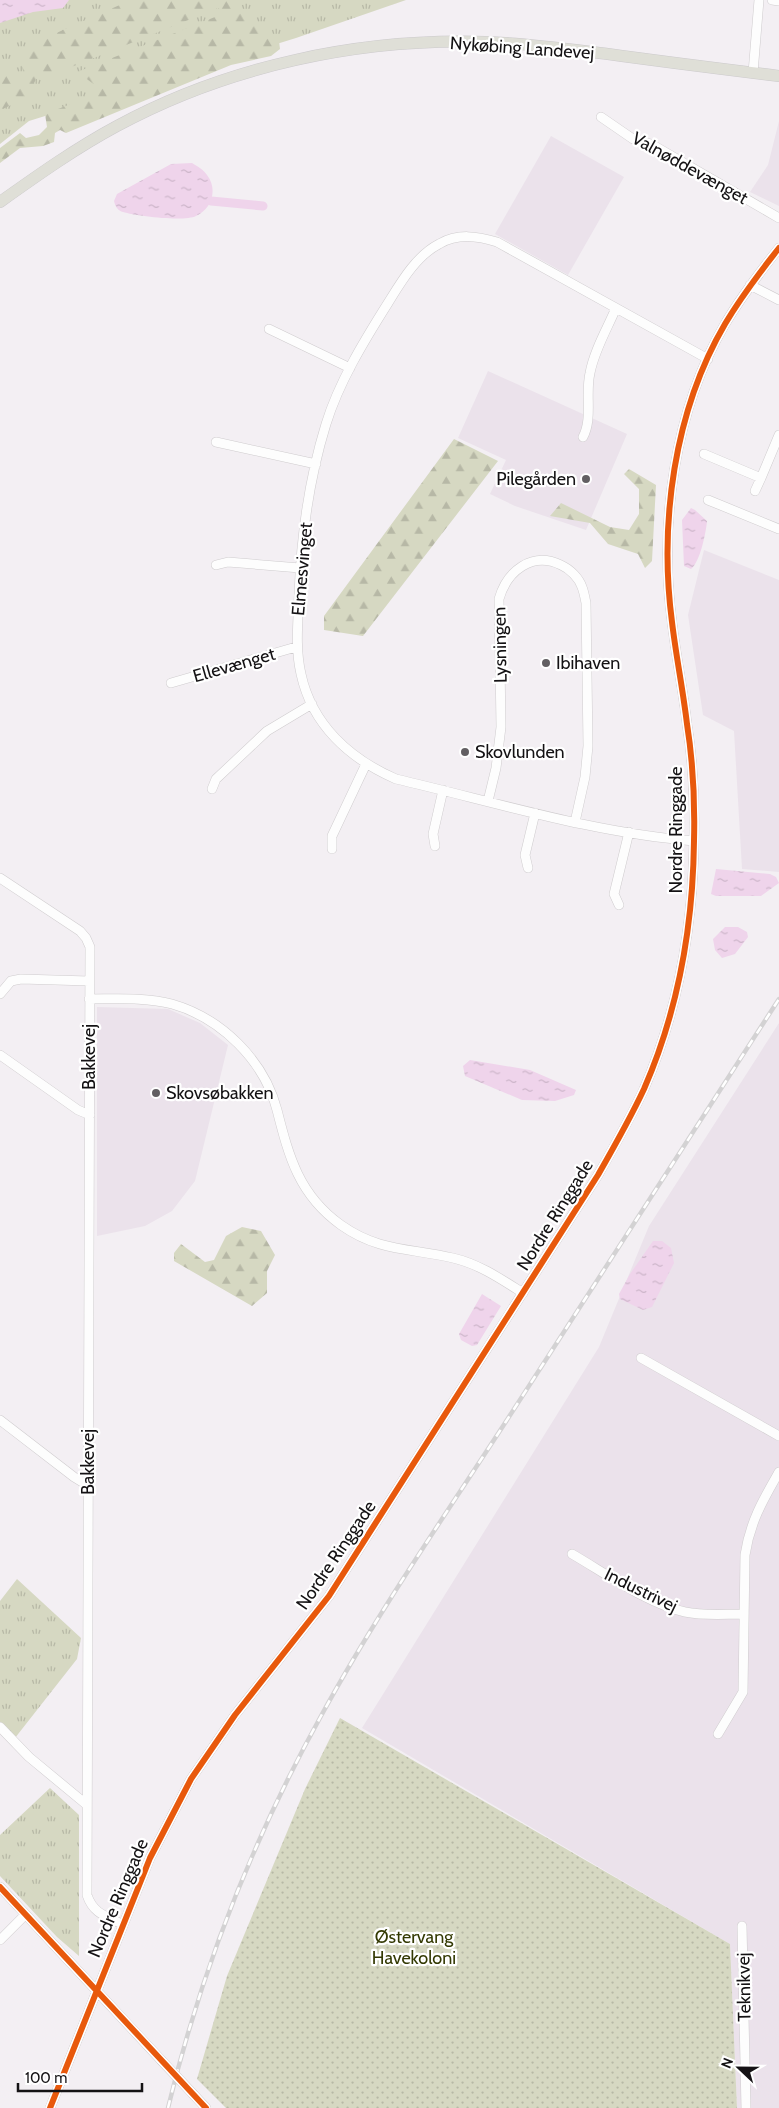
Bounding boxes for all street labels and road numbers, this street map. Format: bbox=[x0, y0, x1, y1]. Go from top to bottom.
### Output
street label: Nykøbing Landevej bbox=[449, 32, 595, 64]
street label: Valnøddevænget bbox=[628, 127, 752, 209]
street label: Elmesvinget bbox=[287, 521, 317, 617]
street label: Lysningen bbox=[488, 607, 512, 683]
street label: Ellevænget bbox=[190, 643, 278, 687]
street label: Nordre Ringgade bbox=[665, 767, 687, 893]
street label: Bakkevej bbox=[78, 1024, 100, 1090]
street label: Nordre Ringgade bbox=[512, 1155, 598, 1275]
street label: Bakkevej bbox=[77, 1429, 99, 1495]
street label: Nordre Ringgade bbox=[291, 1496, 381, 1614]
street label: Industrivej bbox=[601, 1563, 681, 1617]
street label: Nordre Ringgade bbox=[83, 1835, 153, 1961]
street label: Teknikvej bbox=[732, 1952, 756, 2022]

